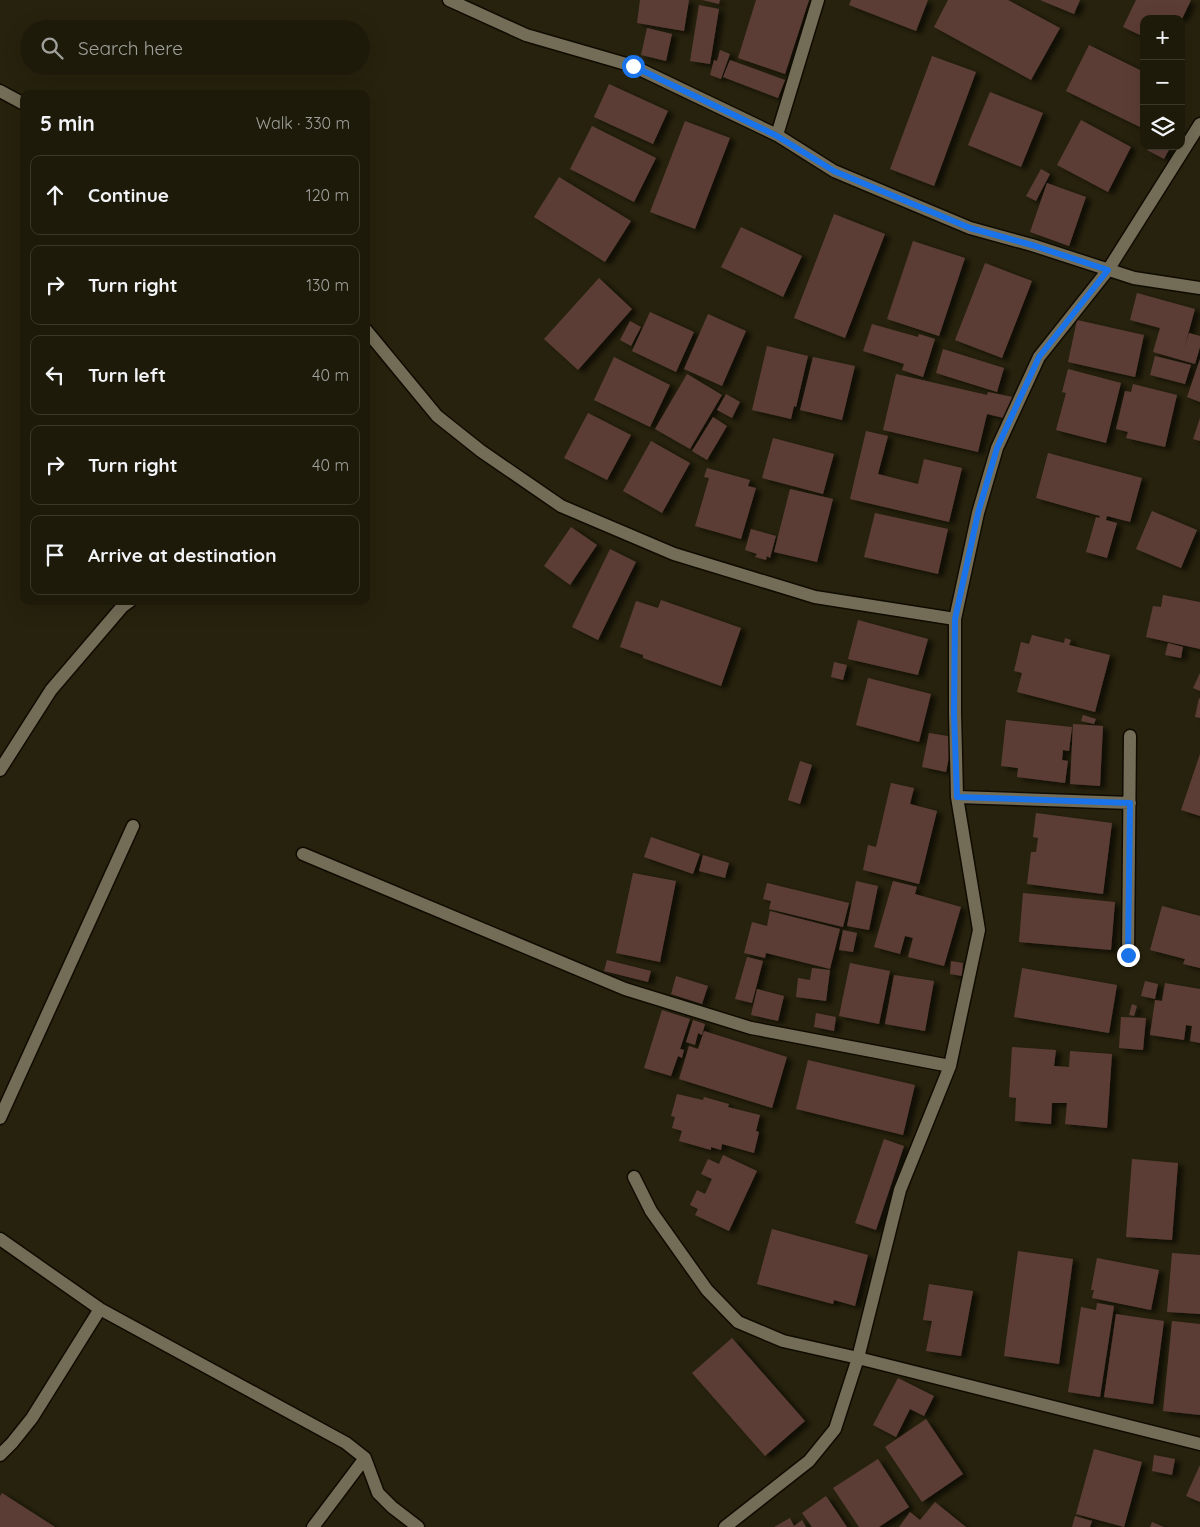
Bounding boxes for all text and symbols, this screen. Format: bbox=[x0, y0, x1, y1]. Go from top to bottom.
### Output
map controls bbox=[1140, 15, 1185, 150]
button: + bbox=[1140, 15, 1185, 60]
search box bbox=[20, 20, 370, 75]
icon: search bbox=[38, 34, 66, 62]
text: Search here bbox=[78, 36, 183, 60]
route start bbox=[622, 55, 645, 78]
button: − bbox=[1140, 60, 1185, 105]
button: layers bbox=[1140, 105, 1185, 150]
text: 5 min bbox=[40, 110, 95, 136]
text: Walk · 330 m bbox=[256, 113, 350, 133]
icon: ahead bbox=[41, 181, 69, 209]
text: Continue bbox=[88, 183, 169, 207]
text: 120 m bbox=[306, 185, 349, 205]
icon: right bbox=[41, 271, 69, 299]
text: Turn right bbox=[88, 273, 177, 297]
text: 130 m bbox=[306, 275, 349, 295]
icon: left bbox=[41, 361, 69, 389]
text: Turn left bbox=[88, 363, 166, 387]
text: 40 m bbox=[312, 365, 349, 385]
icon: right bbox=[41, 451, 69, 479]
text: Turn right bbox=[88, 453, 177, 477]
text: 40 m bbox=[312, 455, 349, 475]
icon: arrive bbox=[41, 541, 69, 569]
text: Arrive at destination bbox=[88, 543, 277, 567]
route end bbox=[1117, 944, 1140, 967]

